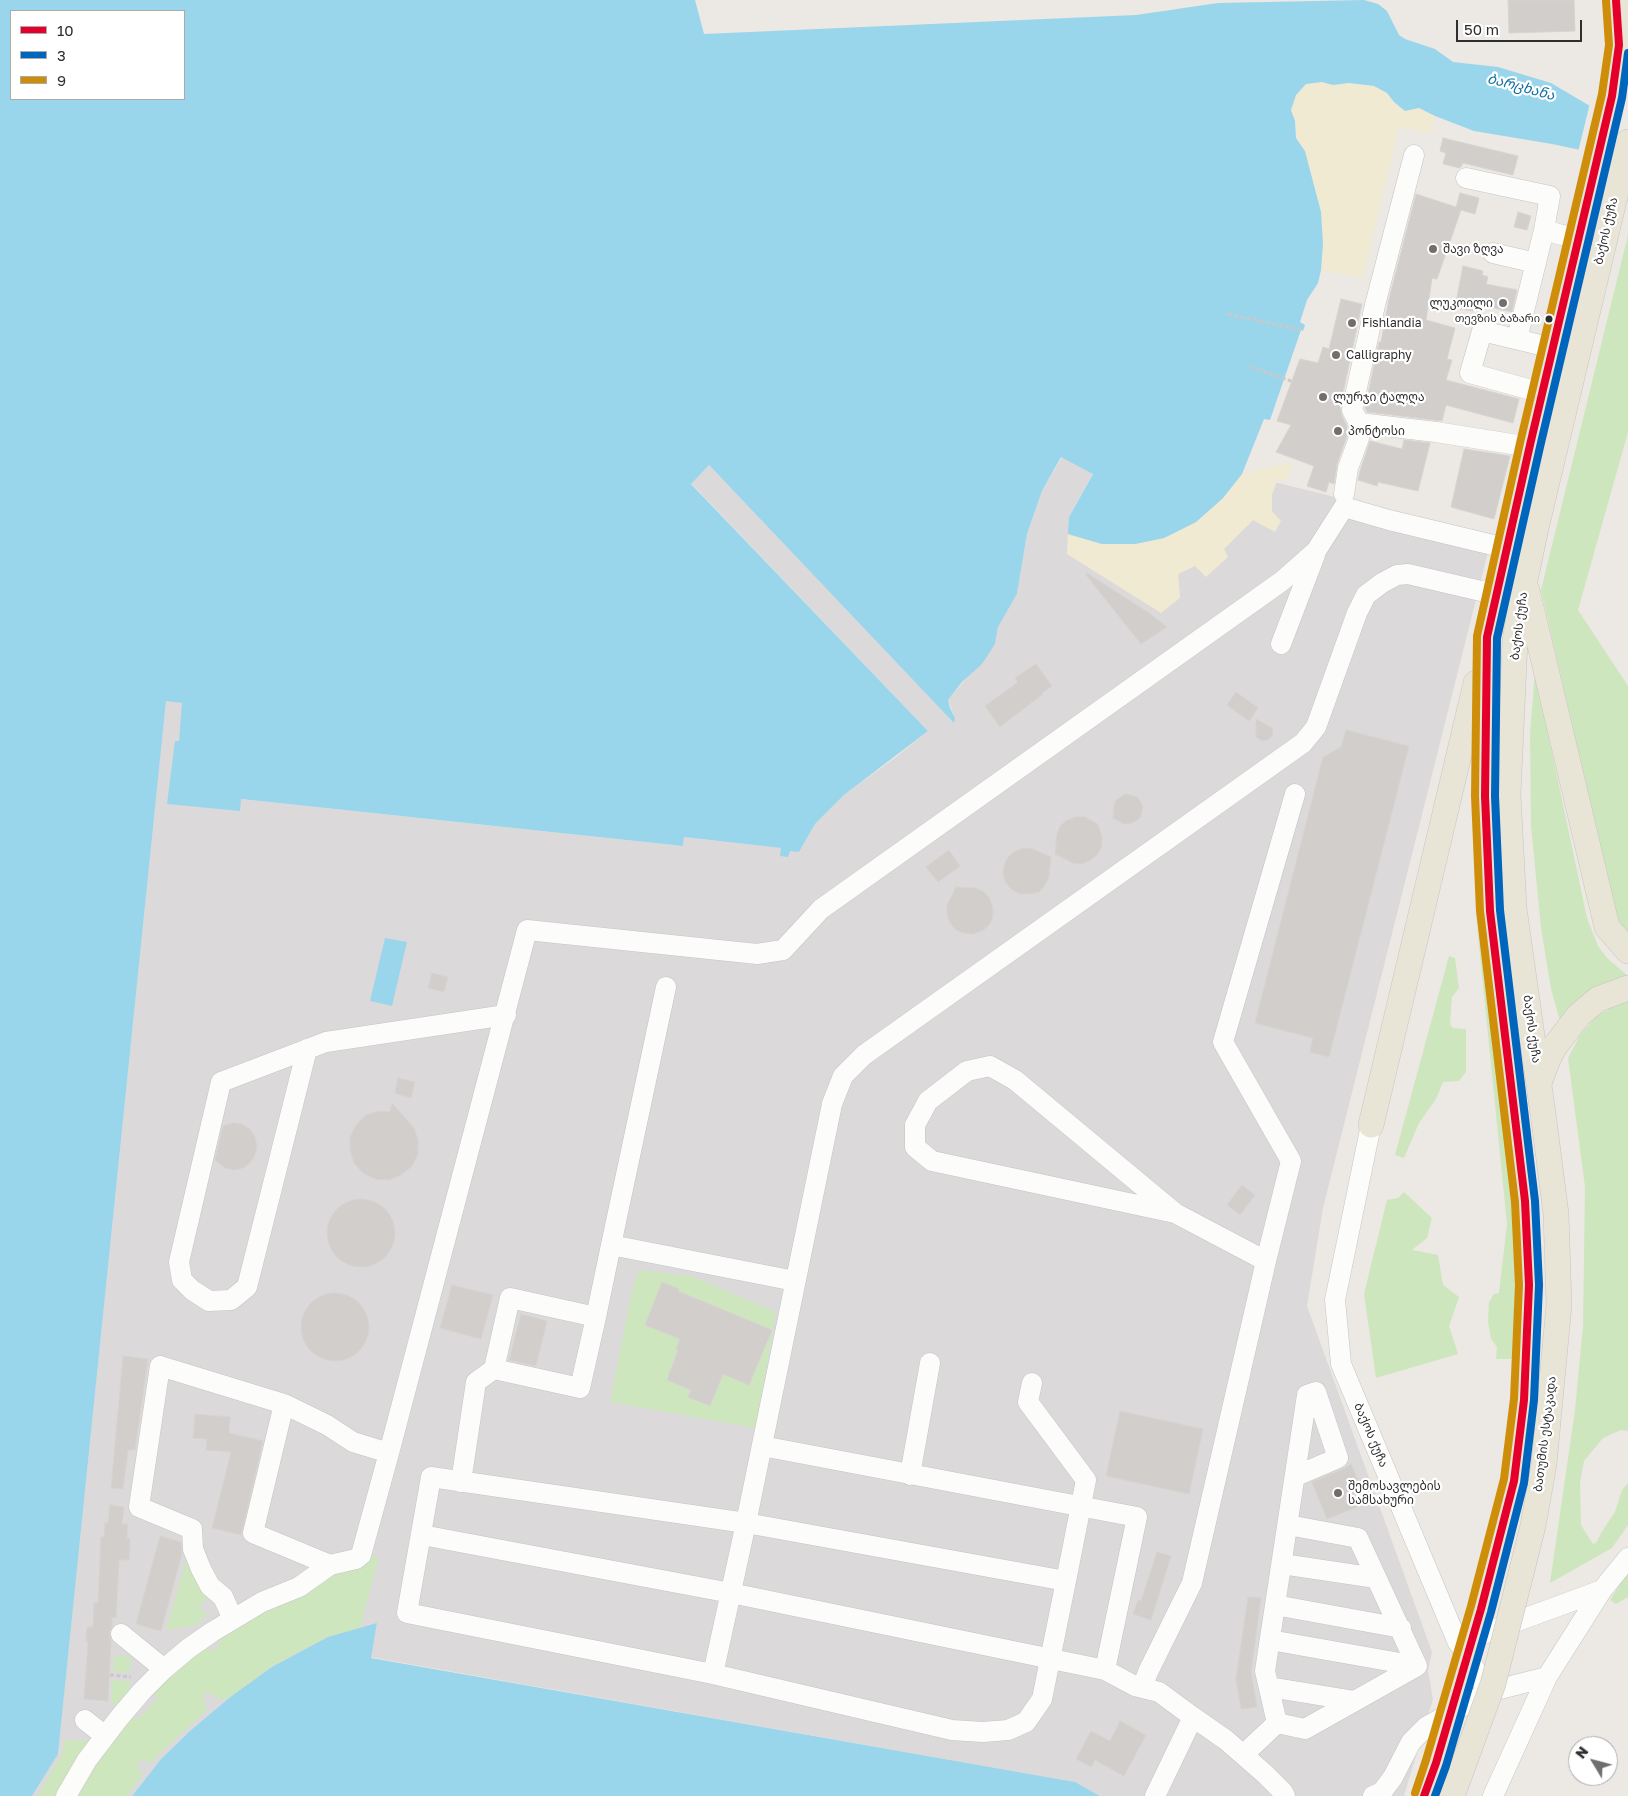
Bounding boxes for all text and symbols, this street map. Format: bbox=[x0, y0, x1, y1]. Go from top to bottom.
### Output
legend bbox=[10, 10, 185, 100]
scale bar bbox=[1458, 10, 1584, 42]
text: 50 m bbox=[1464, 20, 1499, 38]
text: 10 bbox=[57, 21, 74, 39]
text: 3 bbox=[57, 46, 66, 64]
water label: ბარცხანა bbox=[1486, 70, 1556, 104]
text: 9 bbox=[57, 71, 66, 89]
street label: ბაქოს ქუჩა bbox=[1591, 196, 1621, 266]
place label: შავი ზღვა bbox=[1443, 242, 1504, 256]
marker: შავი ზღვა bbox=[1427, 243, 1439, 255]
place label: ლუკოილი bbox=[1430, 296, 1493, 310]
marker: ლუკოილი bbox=[1497, 297, 1509, 309]
place label: თევზის ბაზარი bbox=[1455, 312, 1540, 326]
marker: თევზის ბაზარი bbox=[1544, 314, 1554, 324]
place label: Fishlandia bbox=[1362, 316, 1421, 330]
marker: Fishlandia bbox=[1346, 317, 1358, 329]
place label: Calligraphy bbox=[1346, 348, 1412, 362]
marker: Calligraphy bbox=[1330, 349, 1342, 361]
place label: ლურჯი ტალღა bbox=[1333, 390, 1424, 404]
marker: ლურჯი ტალღა bbox=[1317, 391, 1329, 403]
place label: პონტოსი bbox=[1348, 424, 1405, 438]
marker: პონტოსი bbox=[1332, 425, 1344, 437]
street label: ბაქოს ქუჩა bbox=[1508, 591, 1530, 661]
street label: ბაქოს ქუჩა bbox=[1520, 994, 1544, 1064]
street label: ბათუმის ესტაკადა bbox=[1531, 1375, 1559, 1493]
street label: ბაქოს ქუჩა bbox=[1351, 1401, 1391, 1469]
place label: შემოსავლების სამსახური bbox=[1348, 1479, 1441, 1507]
marker: შემოსავლების სამსახური bbox=[1332, 1487, 1344, 1499]
north arrow bbox=[1568, 1736, 1618, 1786]
text: N bbox=[1571, 1743, 1591, 1762]

